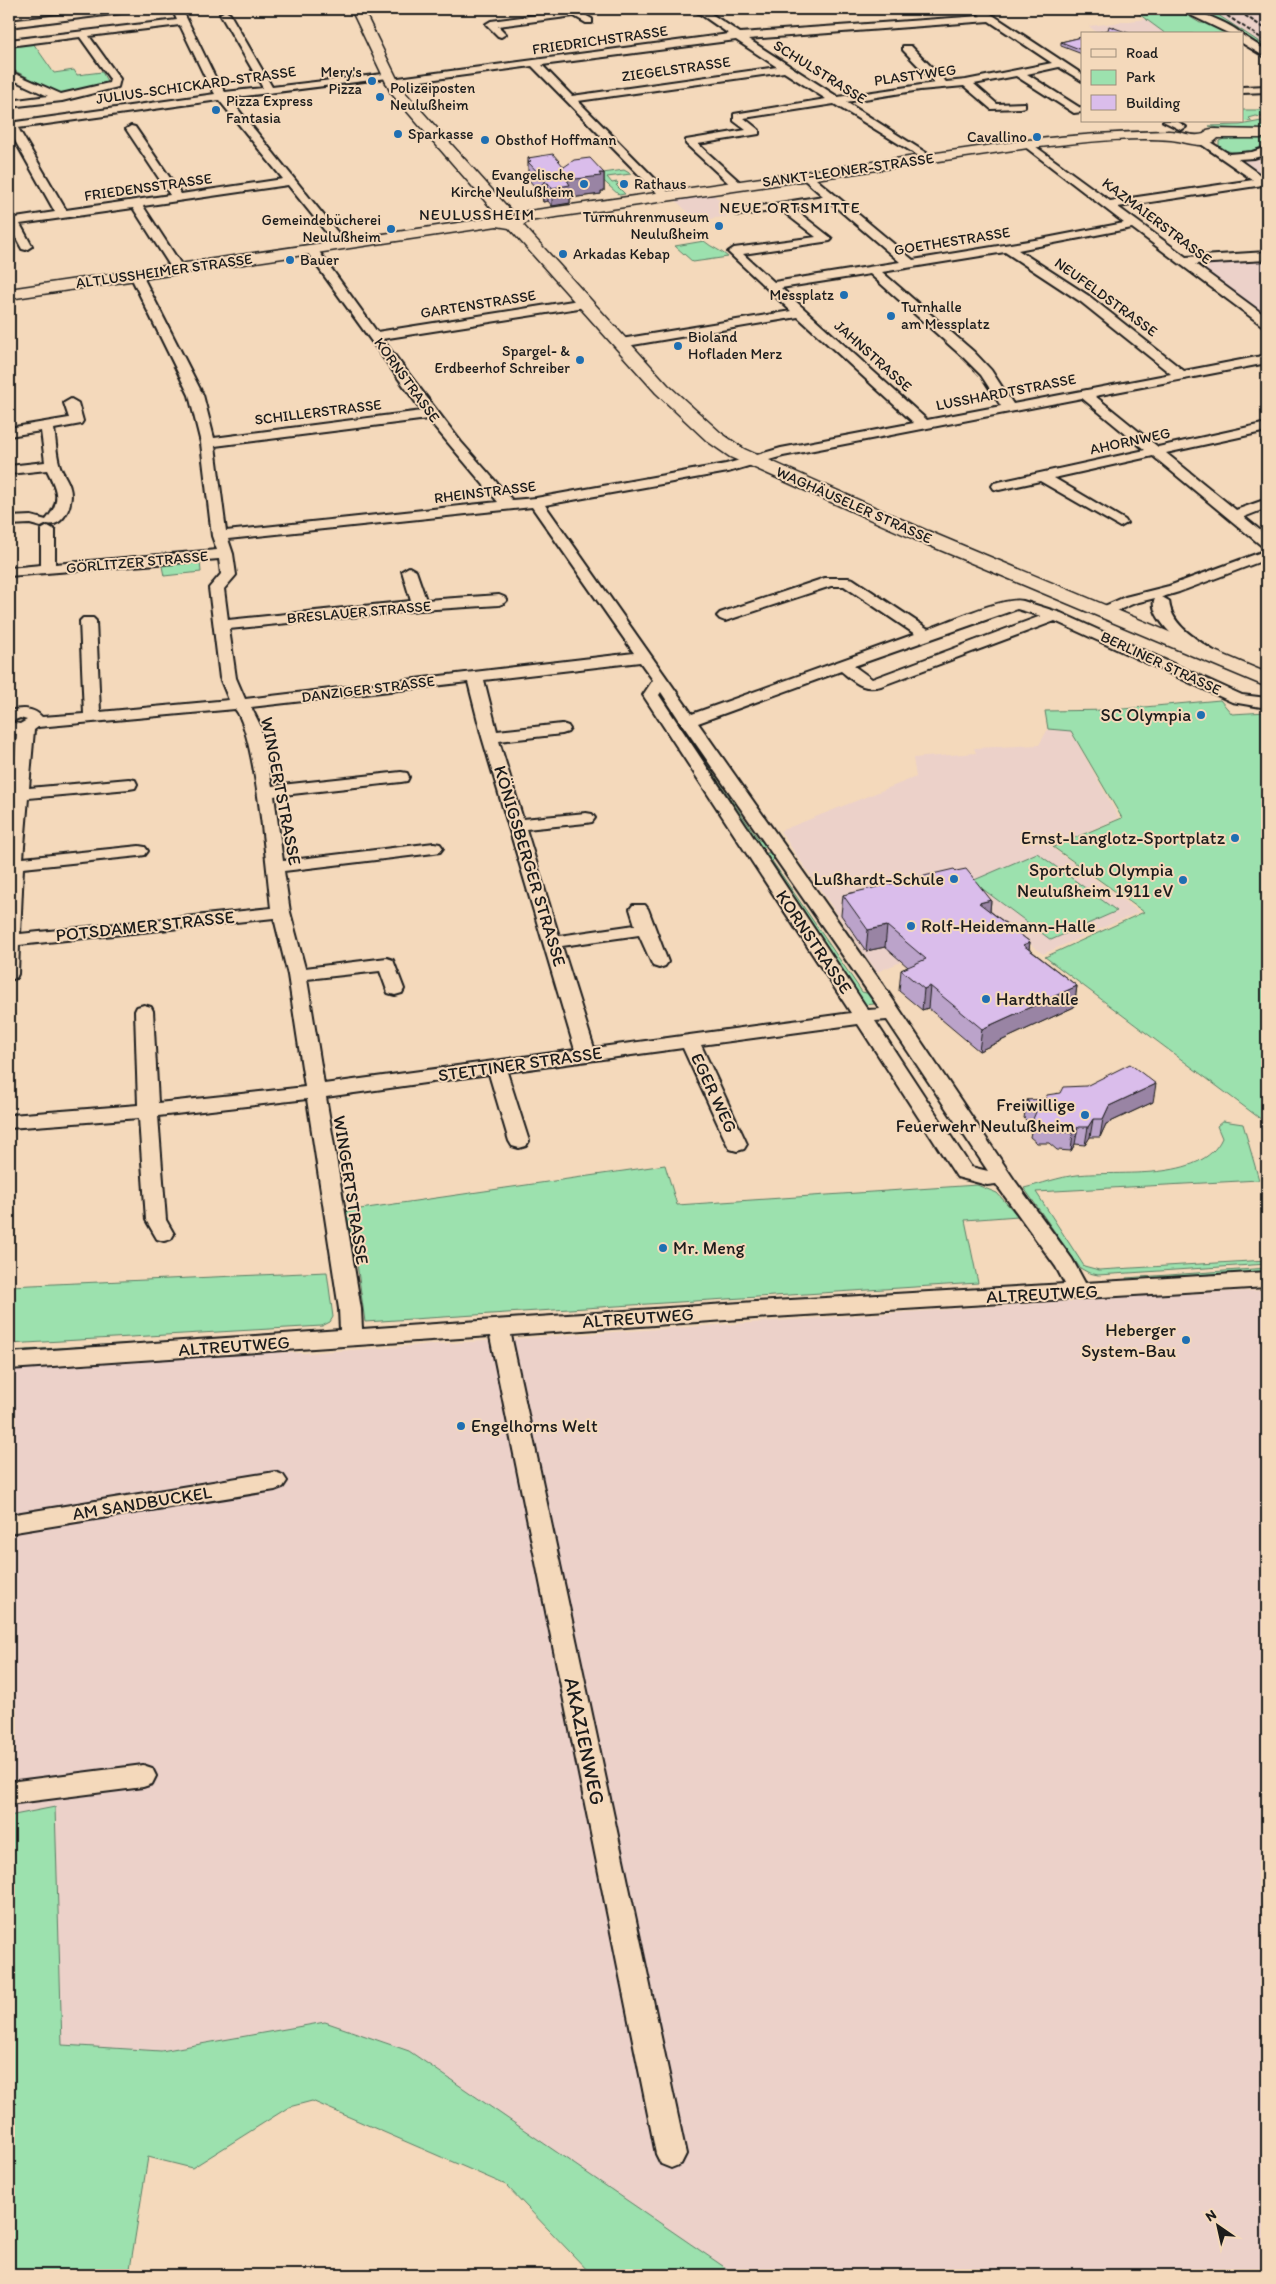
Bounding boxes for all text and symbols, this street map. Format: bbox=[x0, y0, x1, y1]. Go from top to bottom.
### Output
street label: FRIEDRICHSTRASSE bbox=[531, 22, 669, 58]
legend bbox=[1081, 32, 1244, 122]
street label: SCHULSTRASSE bbox=[770, 36, 870, 108]
text: Road bbox=[1126, 44, 1159, 62]
street label: ZIEGELSTRASSE bbox=[620, 52, 732, 86]
street label: PLASTYWEG bbox=[873, 60, 957, 90]
street label: JULIUS-SCHICKARD-STRASSE bbox=[95, 62, 297, 108]
place label: Mery's Pizza bbox=[321, 63, 363, 98]
text: Park bbox=[1126, 68, 1156, 86]
marker: Mery's Pizza bbox=[366, 75, 378, 87]
place label: Polizeiposten Neulußheim bbox=[390, 79, 476, 114]
marker: Polizeiposten Neulußheim bbox=[374, 91, 386, 103]
place label: Pizza Express Fantasia bbox=[226, 92, 313, 127]
text: Building bbox=[1126, 94, 1180, 112]
marker: Pizza Express Fantasia bbox=[210, 104, 222, 116]
place label: Sparkasse bbox=[408, 125, 474, 143]
marker: Sparkasse bbox=[392, 128, 404, 140]
place label: Cavallino bbox=[967, 128, 1027, 146]
place label: Obsthof Hoffmann bbox=[495, 131, 617, 149]
marker: Cavallino bbox=[1031, 131, 1043, 143]
marker: Obsthof Hoffmann bbox=[479, 134, 491, 146]
street label: SANKT-LEONER-STRASSE bbox=[761, 149, 935, 191]
place label: Evangelische Kirche Neulußheim bbox=[451, 166, 574, 201]
street label: FRIEDENSSTRASSE bbox=[83, 169, 213, 205]
street label: KAZMAIERSTRASSE bbox=[1099, 174, 1215, 268]
place label: Rathaus bbox=[634, 175, 687, 193]
marker: Evangelische Kirche Neulußheim bbox=[578, 178, 590, 190]
marker: Rathaus bbox=[618, 178, 630, 190]
district label: NEUE ORTSMITTE bbox=[719, 198, 861, 217]
district label: NEULUSSHEIM bbox=[419, 205, 535, 224]
place label: Turmuhrenmuseum Neulußheim bbox=[583, 208, 709, 243]
place label: Gemeindebücherei Neulußheim bbox=[262, 211, 381, 246]
marker: Turmuhrenmuseum Neulußheim bbox=[713, 220, 725, 232]
marker: Gemeindebücherei Neulußheim bbox=[385, 223, 397, 235]
street label: GOETHESTRASSE bbox=[892, 223, 1012, 259]
place label: Arkadas Kebap bbox=[573, 245, 670, 263]
marker: Arkadas Kebap bbox=[557, 248, 569, 260]
street label: ALTLUSSHEIMER STRASSE bbox=[75, 250, 253, 292]
place label: Bauer bbox=[300, 251, 339, 269]
marker: Bauer bbox=[284, 254, 296, 266]
street label: NEUFELDSTRASSE bbox=[1051, 254, 1161, 340]
street label: GARTENSTRASSE bbox=[419, 286, 537, 322]
place label: Messplatz bbox=[770, 286, 834, 304]
marker: Messplatz bbox=[838, 289, 850, 301]
place label: Turnhalle am Messplatz bbox=[901, 298, 990, 333]
marker: Turnhalle am Messplatz bbox=[885, 310, 897, 322]
street label: JAHNSTRASSE bbox=[831, 317, 915, 395]
place label: Bioland Hofladen Merz bbox=[688, 328, 782, 363]
street label: KORNSTRASSE bbox=[370, 334, 444, 426]
marker: Bioland Hofladen Merz bbox=[672, 340, 684, 352]
place label: Spargel- & Erdbeerhof Schreiber bbox=[435, 342, 570, 377]
marker: Spargel- & Erdbeerhof Schreiber bbox=[574, 354, 586, 366]
street label: LUSSHARDTSTRASSE bbox=[934, 370, 1078, 414]
street label: SCHILLERSTRASSE bbox=[254, 395, 382, 429]
street label: AHORNWEG bbox=[1088, 424, 1172, 458]
street label: WAGHÄUSELER STRASSE bbox=[773, 462, 935, 548]
street label: RHEINSTRASSE bbox=[433, 477, 537, 507]
street label: GÖRLITZER STRASSE bbox=[65, 547, 209, 577]
street label: BRESLAUER STRASSE bbox=[286, 597, 432, 627]
street label: BERLINER STRASSE bbox=[1098, 627, 1224, 699]
street label: DANZIGER STRASSE bbox=[300, 672, 436, 706]
place label: SC Olympia bbox=[1101, 704, 1191, 726]
marker: SC Olympia bbox=[1195, 709, 1207, 721]
street label: WINGERTSTRASSE bbox=[256, 715, 306, 867]
street label: KÖNIGSBERGER STRASSE bbox=[489, 763, 571, 969]
place label: Ernst-Langlotz-Sportplatz bbox=[1021, 827, 1226, 849]
marker: Ernst-Langlotz-Sportplatz bbox=[1229, 832, 1241, 844]
place label: Sportclub Olympia Neulußheim 1911 eV bbox=[1017, 859, 1173, 902]
place label: Lußhardt-Schule bbox=[814, 868, 944, 890]
marker: Lußhardt-Schule bbox=[948, 873, 960, 885]
marker: Sportclub Olympia Neulußheim 1911 eV bbox=[1177, 874, 1189, 886]
street label: KORNSTRASSE bbox=[771, 886, 857, 998]
street label: POTSDAMER STRASSE bbox=[54, 906, 236, 946]
place label: Rolf-Heidemann-Halle bbox=[921, 915, 1096, 937]
marker: Rolf-Heidemann-Halle bbox=[905, 920, 917, 932]
place label: Hardthalle bbox=[996, 988, 1079, 1010]
marker: Hardthalle bbox=[980, 993, 992, 1005]
street label: STETTINER STRASSE bbox=[437, 1042, 603, 1086]
street label: EGER WEG bbox=[686, 1050, 742, 1136]
place label: Freiwillige Feuerwehr Neulußheim bbox=[896, 1094, 1075, 1137]
marker: Freiwillige Feuerwehr Neulußheim bbox=[1079, 1109, 1091, 1121]
street label: WINGERTSTRASSE bbox=[328, 1114, 374, 1266]
place label: Mr. Meng bbox=[673, 1237, 745, 1259]
marker: Mr. Meng bbox=[657, 1242, 669, 1254]
street label: ALTREUTWEG bbox=[986, 1280, 1098, 1308]
street label: ALTREUTWEG bbox=[582, 1303, 694, 1333]
place label: Heberger System-Bau bbox=[1081, 1319, 1177, 1362]
street label: ALTREUTWEG bbox=[178, 1331, 290, 1361]
marker: Heberger System-Bau bbox=[1180, 1334, 1192, 1346]
place label: Engelhorns Welt bbox=[471, 1415, 598, 1437]
marker: Engelhorns Welt bbox=[455, 1420, 467, 1432]
street label: AM SANDBUCKEL bbox=[71, 1481, 213, 1525]
street label: AKAZIENWEG bbox=[559, 1675, 611, 1807]
north arrow bbox=[1194, 2202, 1244, 2252]
text: N bbox=[1202, 2206, 1220, 2225]

